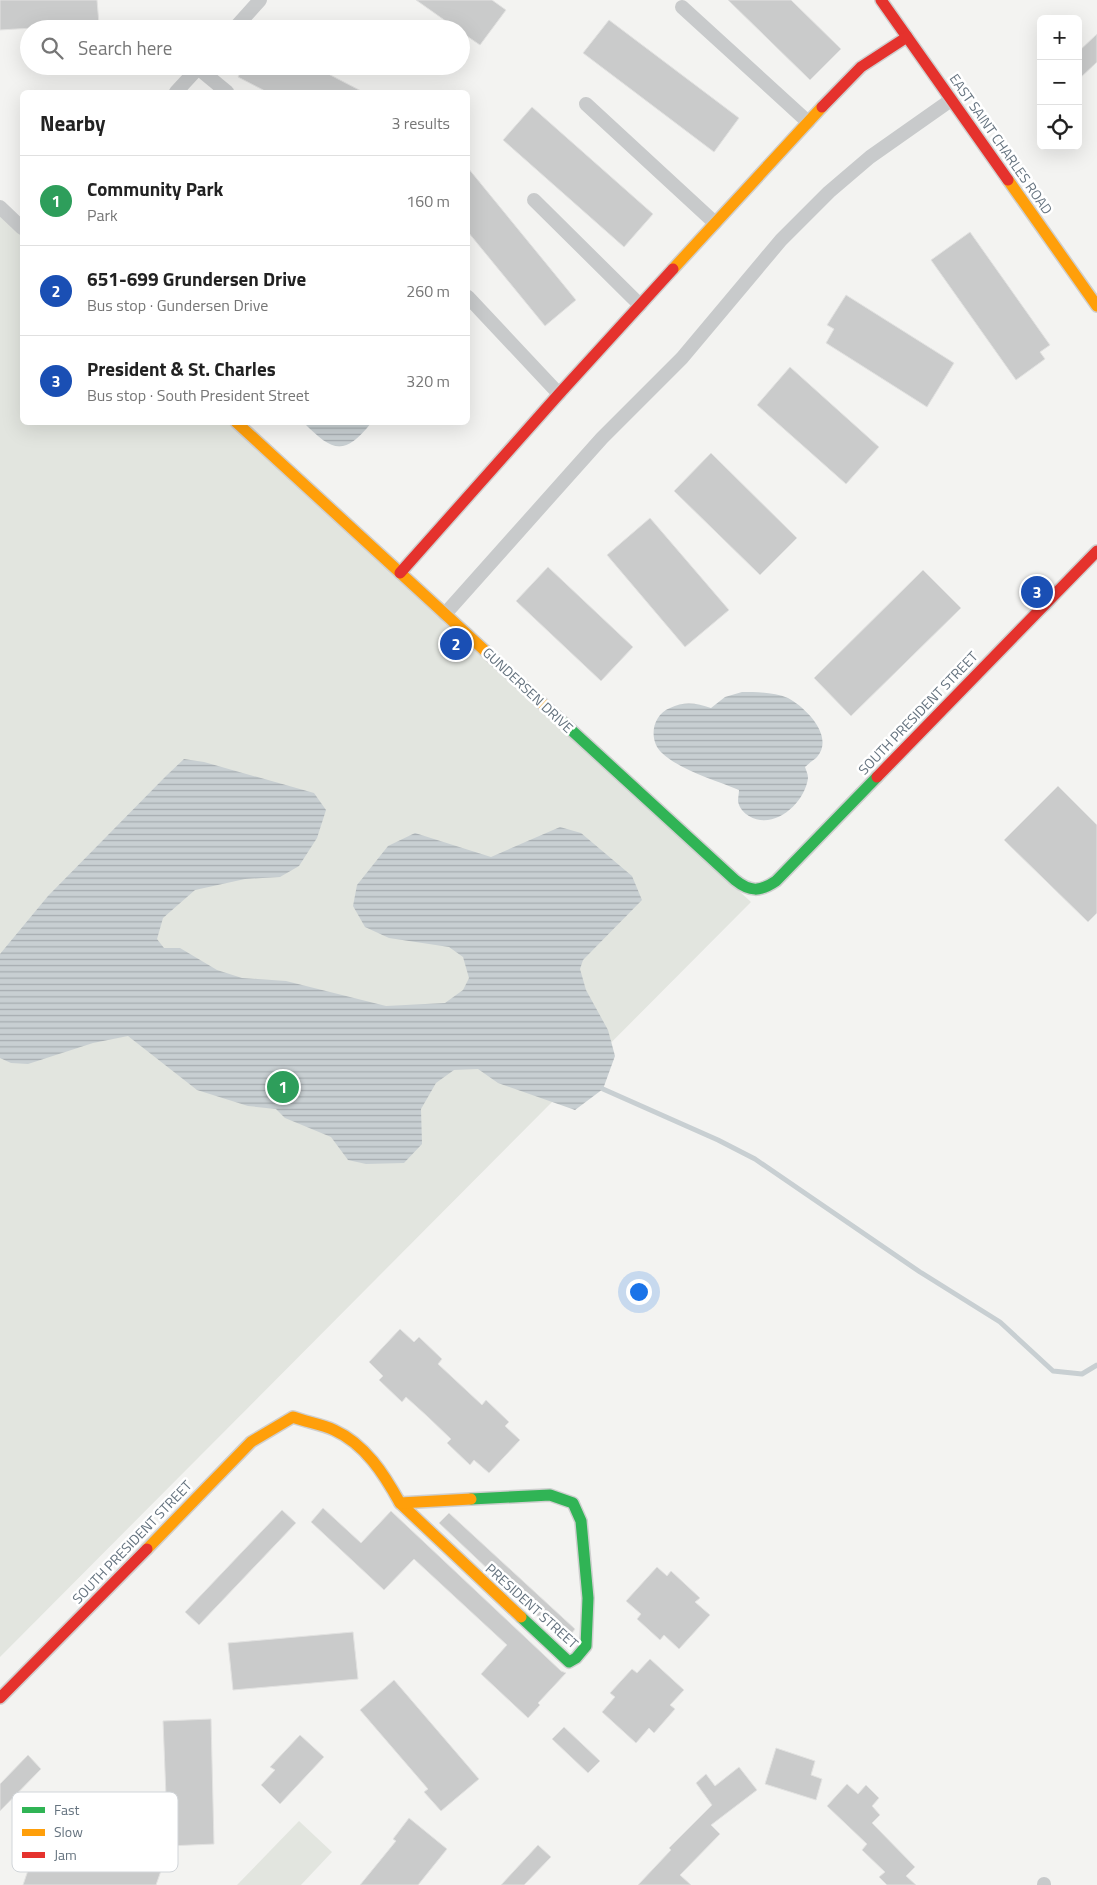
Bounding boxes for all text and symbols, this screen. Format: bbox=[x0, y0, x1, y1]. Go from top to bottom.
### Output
map controls bbox=[1037, 15, 1082, 150]
button: + bbox=[1037, 15, 1082, 60]
search box bbox=[20, 20, 470, 75]
text: Search here bbox=[78, 33, 172, 62]
icon: search bbox=[38, 34, 66, 62]
button: − bbox=[1037, 60, 1082, 105]
street label: EAST SAINT CHARLES ROAD bbox=[945, 69, 1058, 218]
button: locate bbox=[1037, 105, 1082, 150]
text: Nearby bbox=[40, 107, 105, 139]
text: 3 results bbox=[391, 111, 450, 135]
text: Community Park bbox=[87, 174, 223, 203]
text: 1 bbox=[52, 189, 60, 213]
text: 160 m bbox=[406, 189, 450, 213]
text: Park bbox=[87, 203, 118, 227]
text: 651-699 Grundersen Drive bbox=[87, 264, 306, 293]
text: 2 bbox=[52, 279, 60, 303]
text: 260 m bbox=[406, 279, 450, 303]
text: Bus stop · Gundersen Drive bbox=[87, 293, 268, 317]
text: President & St. Charles bbox=[87, 354, 276, 383]
text: 3 bbox=[52, 369, 60, 393]
text: 320 m bbox=[406, 369, 450, 393]
text: Bus stop · South President Street bbox=[87, 383, 309, 407]
pin: 3 bbox=[1021, 573, 1053, 611]
pin: 2 bbox=[440, 625, 472, 663]
street label: GUNDERSEN DRIVE bbox=[478, 642, 579, 738]
street label: SOUTH PRESIDENT STREET bbox=[853, 646, 983, 779]
pin: 1 bbox=[267, 1068, 299, 1106]
your location bbox=[626, 1279, 652, 1305]
street label: SOUTH PRESIDENT STREET bbox=[67, 1475, 197, 1608]
street label: PRESIDENT STREET bbox=[481, 1558, 584, 1654]
legend bbox=[12, 1792, 178, 1872]
text: Fast bbox=[54, 1799, 79, 1820]
text: Slow bbox=[54, 1821, 83, 1842]
text: Jam bbox=[54, 1844, 77, 1865]

